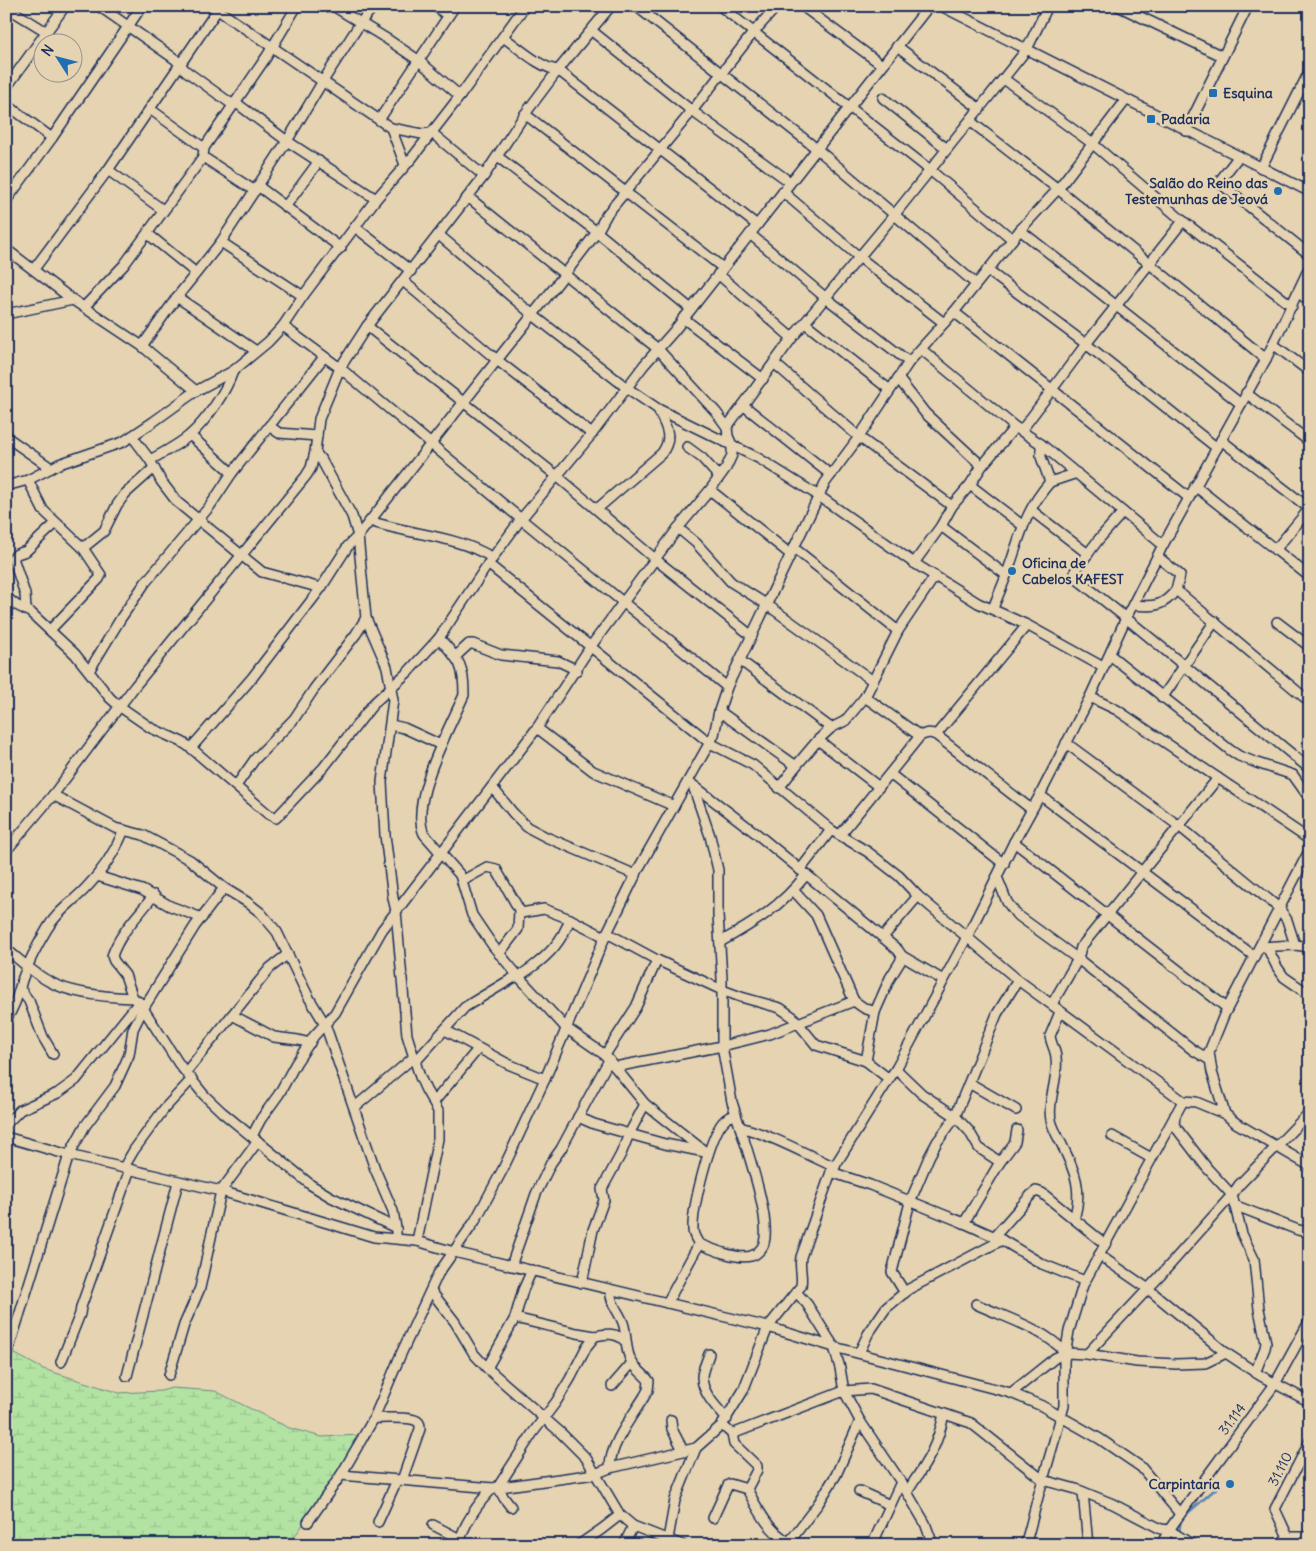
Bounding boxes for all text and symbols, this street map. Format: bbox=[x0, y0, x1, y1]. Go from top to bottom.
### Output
north arrow bbox=[32, 32, 82, 82]
text: N bbox=[37, 41, 58, 60]
place label: Esquina bbox=[1223, 84, 1273, 102]
marker: Esquina bbox=[1207, 87, 1219, 99]
place label: Padaria bbox=[1161, 110, 1210, 128]
marker: Padaria bbox=[1145, 113, 1157, 125]
place label: Salão do Reino das Testemunhas de Jeová bbox=[1125, 174, 1269, 208]
marker: Salão do Reino das Testemunhas de Jeová bbox=[1272, 185, 1284, 197]
place label: Oficina de Cabelos KAFEST bbox=[1022, 554, 1125, 588]
marker: Oficina de Cabelos KAFEST bbox=[1006, 565, 1018, 577]
street label: 31.114 bbox=[1214, 1400, 1250, 1438]
street label: 31.110 bbox=[1264, 1449, 1296, 1489]
place label: Carpintaria bbox=[1149, 1475, 1220, 1493]
marker: Carpintaria bbox=[1224, 1478, 1236, 1490]

